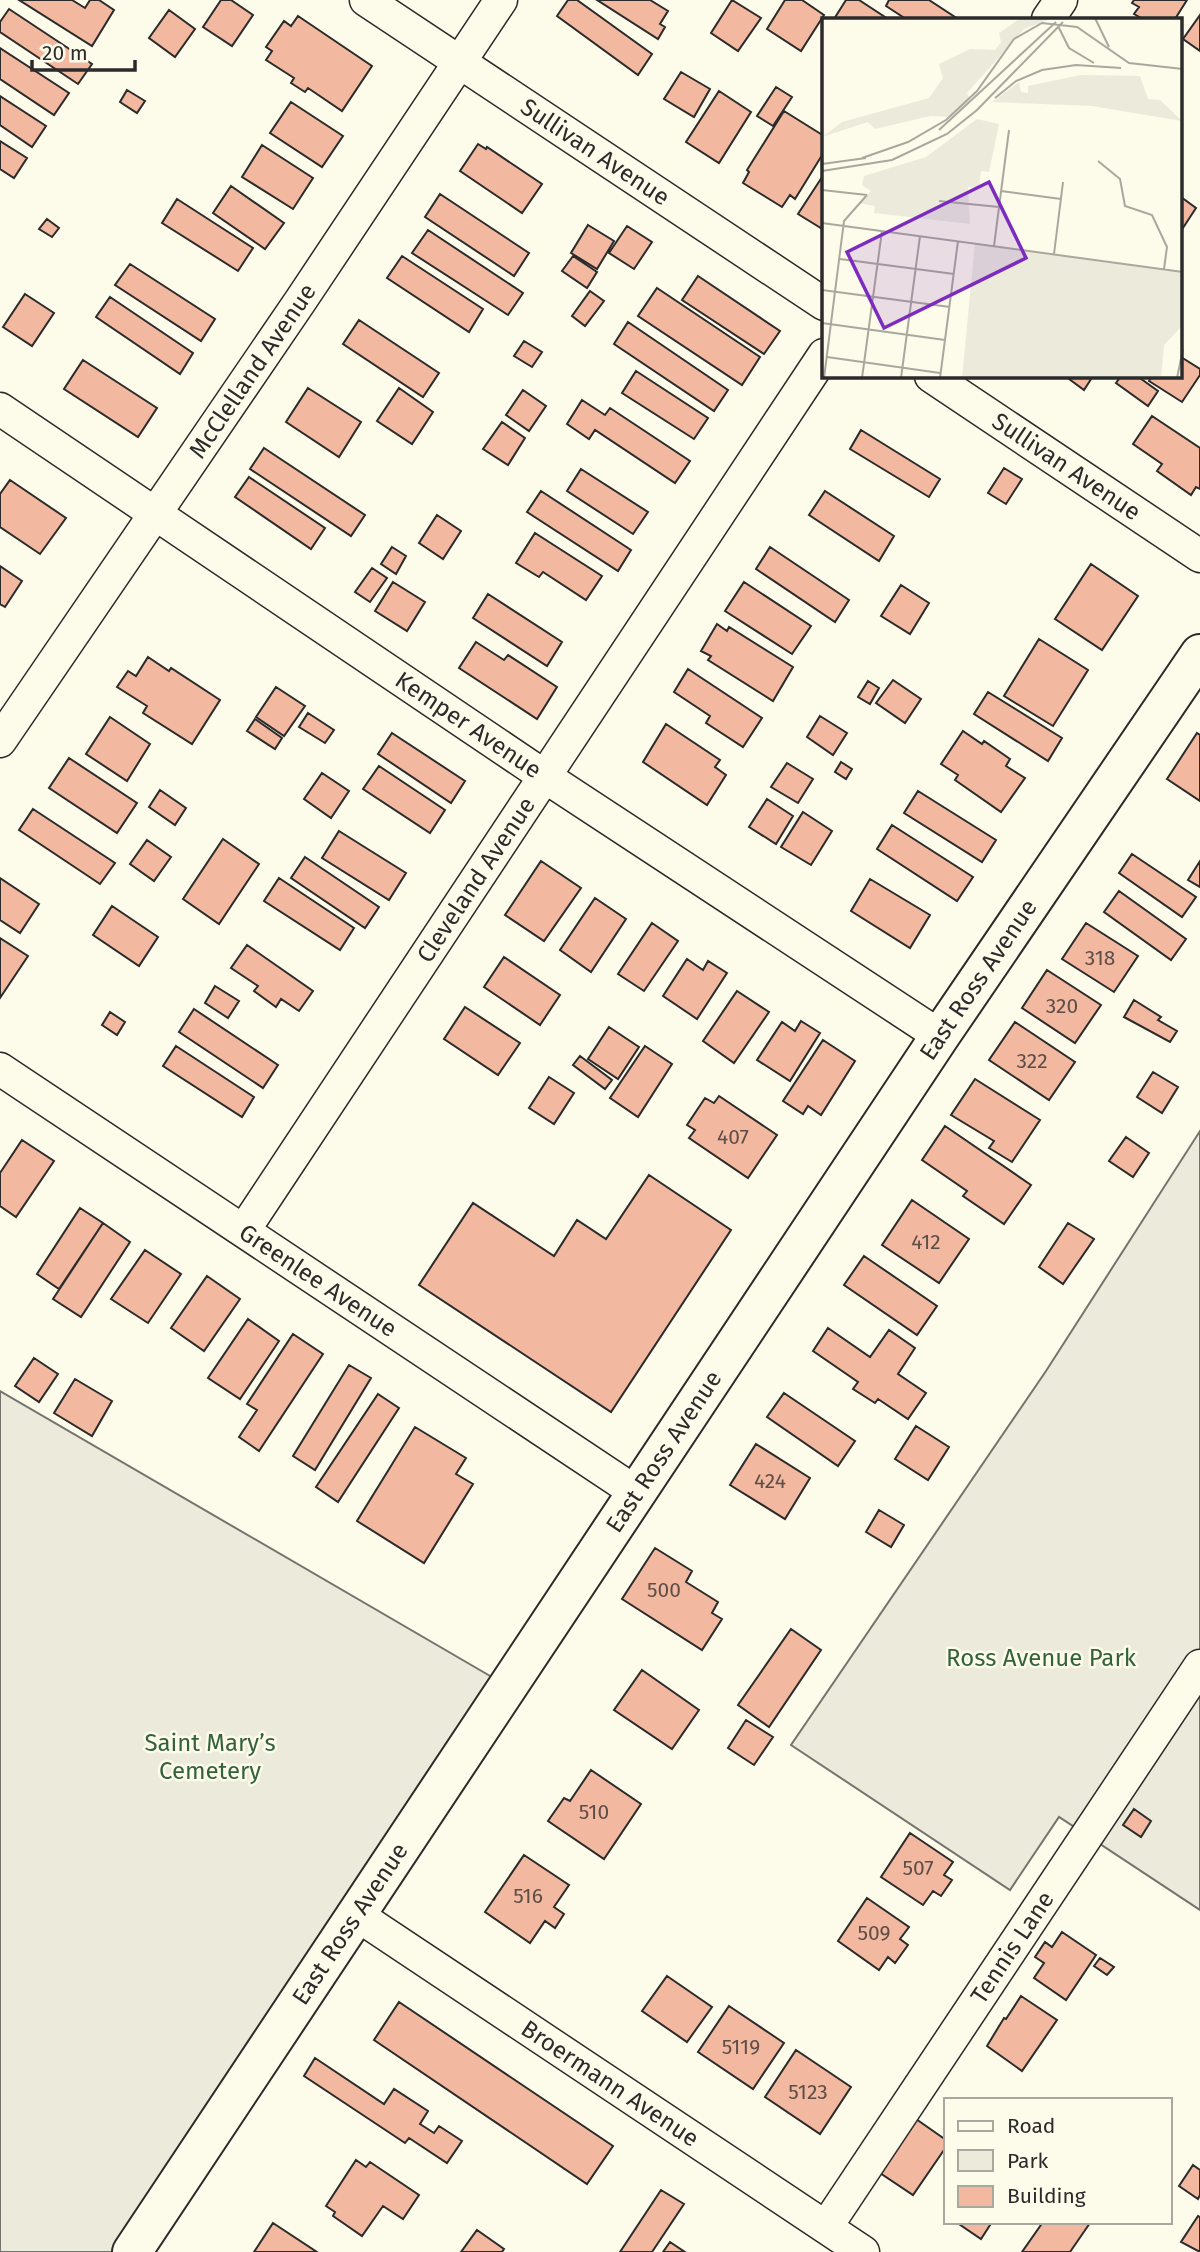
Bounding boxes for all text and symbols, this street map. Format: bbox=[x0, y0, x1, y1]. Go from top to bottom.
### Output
inset map bbox=[822, 18, 1182, 378]
scale bar bbox=[32, 28, 135, 72]
text: 20 m bbox=[42, 40, 88, 66]
street label: Sullivan Avenue bbox=[515, 93, 675, 211]
street label: McClelland Avenue bbox=[183, 278, 322, 464]
street label: Sullivan Avenue bbox=[987, 407, 1146, 526]
street label: Kemper Avenue bbox=[390, 666, 547, 784]
street label: Cleveland Avenue bbox=[411, 792, 541, 968]
street label: East Ross Avenue bbox=[914, 894, 1043, 1065]
house number: 318 bbox=[1085, 945, 1115, 971]
house number: 320 bbox=[1046, 993, 1078, 1019]
house number: 322 bbox=[1016, 1048, 1048, 1074]
house number: 407 bbox=[717, 1124, 749, 1150]
street label: Greenlee Avenue bbox=[234, 1218, 402, 1343]
house number: 412 bbox=[911, 1229, 941, 1255]
street label: East Ross Avenue bbox=[600, 1365, 728, 1538]
house number: 424 bbox=[754, 1468, 786, 1494]
house number: 500 bbox=[647, 1577, 681, 1603]
park label: Ross Avenue Park bbox=[946, 1644, 1137, 1672]
park label: Saint Mary’s Cemetery bbox=[144, 1729, 276, 1785]
house number: 510 bbox=[579, 1799, 609, 1825]
street label: East Ross Avenue bbox=[286, 1838, 414, 2010]
house number: 507 bbox=[902, 1855, 934, 1881]
house number: 516 bbox=[513, 1883, 543, 1909]
street label: Tennis Lane bbox=[965, 1886, 1060, 2009]
house number: 509 bbox=[857, 1920, 891, 1946]
street label: Broermann Avenue bbox=[516, 2014, 704, 2153]
house number: 5119 bbox=[722, 2034, 760, 2060]
house number: 5123 bbox=[788, 2079, 828, 2105]
legend bbox=[944, 2098, 1172, 2224]
text: Road bbox=[1007, 2113, 1055, 2139]
text: Park bbox=[1007, 2148, 1049, 2174]
text: Building bbox=[1007, 2183, 1086, 2209]

